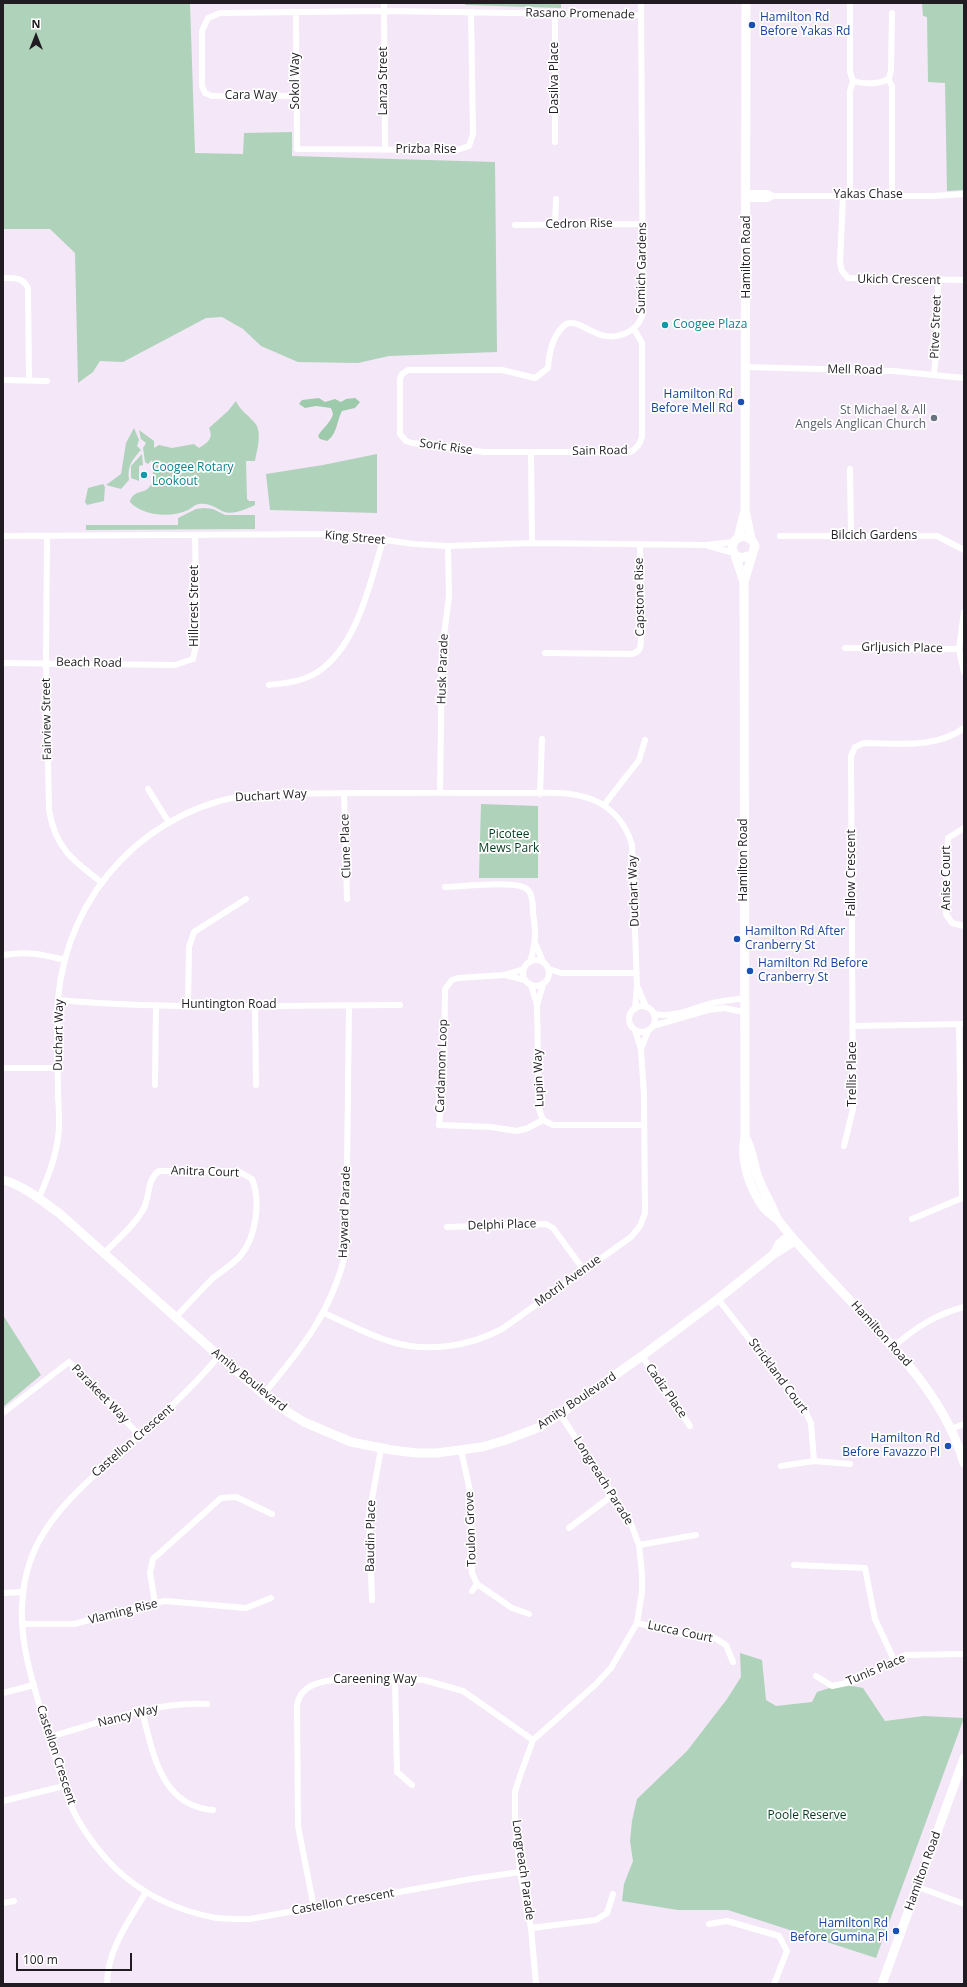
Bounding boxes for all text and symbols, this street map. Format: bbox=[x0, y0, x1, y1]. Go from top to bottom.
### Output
street label: Rasano Promenade bbox=[525, 6, 635, 22]
place label: Hamilton Rd Before Yakas Rd bbox=[760, 11, 850, 39]
north arrow bbox=[16, 16, 56, 56]
text: N bbox=[32, 16, 40, 31]
marker: Hamilton Rd Before Yakas Rd bbox=[747, 20, 757, 30]
street label: Dasilva Place bbox=[548, 42, 562, 114]
street label: Lanza Street bbox=[377, 46, 391, 116]
street label: Sokol Way bbox=[289, 52, 303, 110]
street label: Cara Way bbox=[225, 89, 277, 103]
street label: Prizba Rise bbox=[396, 143, 456, 157]
street label: Yakas Chase bbox=[833, 188, 903, 202]
street label: Hamilton Road bbox=[740, 215, 754, 299]
street label: Cedron Rise bbox=[545, 216, 613, 232]
street label: Sumich Gardens bbox=[634, 222, 650, 314]
street label: Ukich Crescent bbox=[857, 272, 941, 288]
street label: Pitve Street bbox=[928, 295, 944, 359]
place label: Coogee Plaza bbox=[673, 318, 747, 332]
marker: Coogee Plaza bbox=[660, 320, 670, 330]
street label: Mell Road bbox=[827, 362, 883, 378]
place label: Hamilton Rd Before Mell Rd bbox=[651, 388, 733, 416]
marker: Hamilton Rd Before Mell Rd bbox=[736, 397, 746, 407]
place label: St Michael & All Angels Anglican Church bbox=[795, 404, 926, 432]
marker: St Michael & All Angels Anglican Church bbox=[929, 413, 939, 423]
street label: Soric Rise bbox=[419, 436, 473, 458]
street label: Sain Road bbox=[572, 443, 628, 459]
place label: Coogee Rotary Lookout bbox=[152, 461, 234, 489]
marker: Coogee Rotary Lookout bbox=[139, 470, 149, 480]
street label: King Street bbox=[324, 528, 386, 548]
street label: Bilcich Gardens bbox=[831, 529, 917, 543]
street label: Capstone Rise bbox=[632, 557, 648, 637]
street label: Hillcrest Street bbox=[188, 565, 202, 647]
street label: Husk Parade bbox=[435, 633, 451, 705]
street label: Grljusich Place bbox=[861, 640, 943, 656]
street label: Beach Road bbox=[56, 655, 122, 671]
street label: Fairview Street bbox=[39, 678, 55, 760]
street label: Duchart Way bbox=[235, 787, 307, 805]
street label: Clune Place bbox=[338, 813, 354, 879]
street label: Hamilton Road bbox=[737, 818, 751, 902]
park label: Picotee Mews Park bbox=[479, 828, 539, 856]
street label: Fallow Crescent bbox=[845, 829, 859, 917]
street label: Anise Court bbox=[940, 846, 954, 910]
street label: Duchart Way bbox=[626, 855, 642, 927]
place label: Hamilton Rd After Cranberry St bbox=[745, 925, 845, 953]
marker: Hamilton Rd After Cranberry St bbox=[732, 934, 742, 944]
place label: Hamilton Rd Before Cranberry St bbox=[758, 957, 868, 985]
marker: Hamilton Rd Before Cranberry St bbox=[745, 966, 755, 976]
street label: Huntington Road bbox=[181, 998, 277, 1012]
street label: Duchart Way bbox=[51, 999, 67, 1071]
street label: Cardamom Loop bbox=[433, 1019, 451, 1113]
street label: Trellis Place bbox=[846, 1041, 860, 1107]
street label: Lupin Way bbox=[531, 1049, 547, 1107]
street label: Anitra Court bbox=[171, 1164, 239, 1180]
street label: Hayward Parade bbox=[336, 1166, 354, 1258]
street label: Delphi Place bbox=[467, 1217, 537, 1233]
street label: Motril Avenue bbox=[532, 1252, 604, 1310]
street label: Hamilton Road bbox=[848, 1298, 914, 1370]
street label: Strickland Court bbox=[745, 1336, 811, 1416]
street label: Amity Boulevard bbox=[209, 1345, 289, 1415]
street label: Cadiz Place bbox=[642, 1361, 690, 1421]
street label: Parakeet Way bbox=[68, 1362, 132, 1426]
street label: Amity Boulevard bbox=[535, 1369, 619, 1433]
street label: Castellon Crescent bbox=[89, 1402, 177, 1480]
place label: Hamilton Rd Before Favazzo Pl bbox=[842, 1432, 940, 1460]
street label: Longreach Parade bbox=[570, 1434, 636, 1528]
marker: Hamilton Rd Before Favazzo Pl bbox=[943, 1441, 953, 1451]
street label: Toulon Grove bbox=[462, 1491, 480, 1567]
street label: Baudin Place bbox=[363, 1500, 379, 1572]
street label: Vlaming Rise bbox=[87, 1596, 159, 1628]
street label: Lucca Court bbox=[646, 1618, 714, 1646]
street label: Tunis Place bbox=[844, 1651, 908, 1689]
street label: Careening Way bbox=[333, 1673, 417, 1687]
street label: Nancy Way bbox=[96, 1702, 160, 1730]
street label: Castellon Crescent bbox=[33, 1703, 79, 1807]
park label: Poole Reserve bbox=[768, 1809, 846, 1823]
street label: Longreach Parade bbox=[509, 1819, 537, 1921]
street label: Hamilton Road bbox=[902, 1829, 944, 1913]
street label: Castellon Crescent bbox=[291, 1886, 395, 1918]
place label: Hamilton Rd Before Gumina Pl bbox=[790, 1917, 888, 1945]
marker: Hamilton Rd Before Gumina Pl bbox=[891, 1926, 901, 1936]
scale bar bbox=[18, 1945, 134, 1971]
text: 100 m bbox=[23, 1951, 58, 1968]

